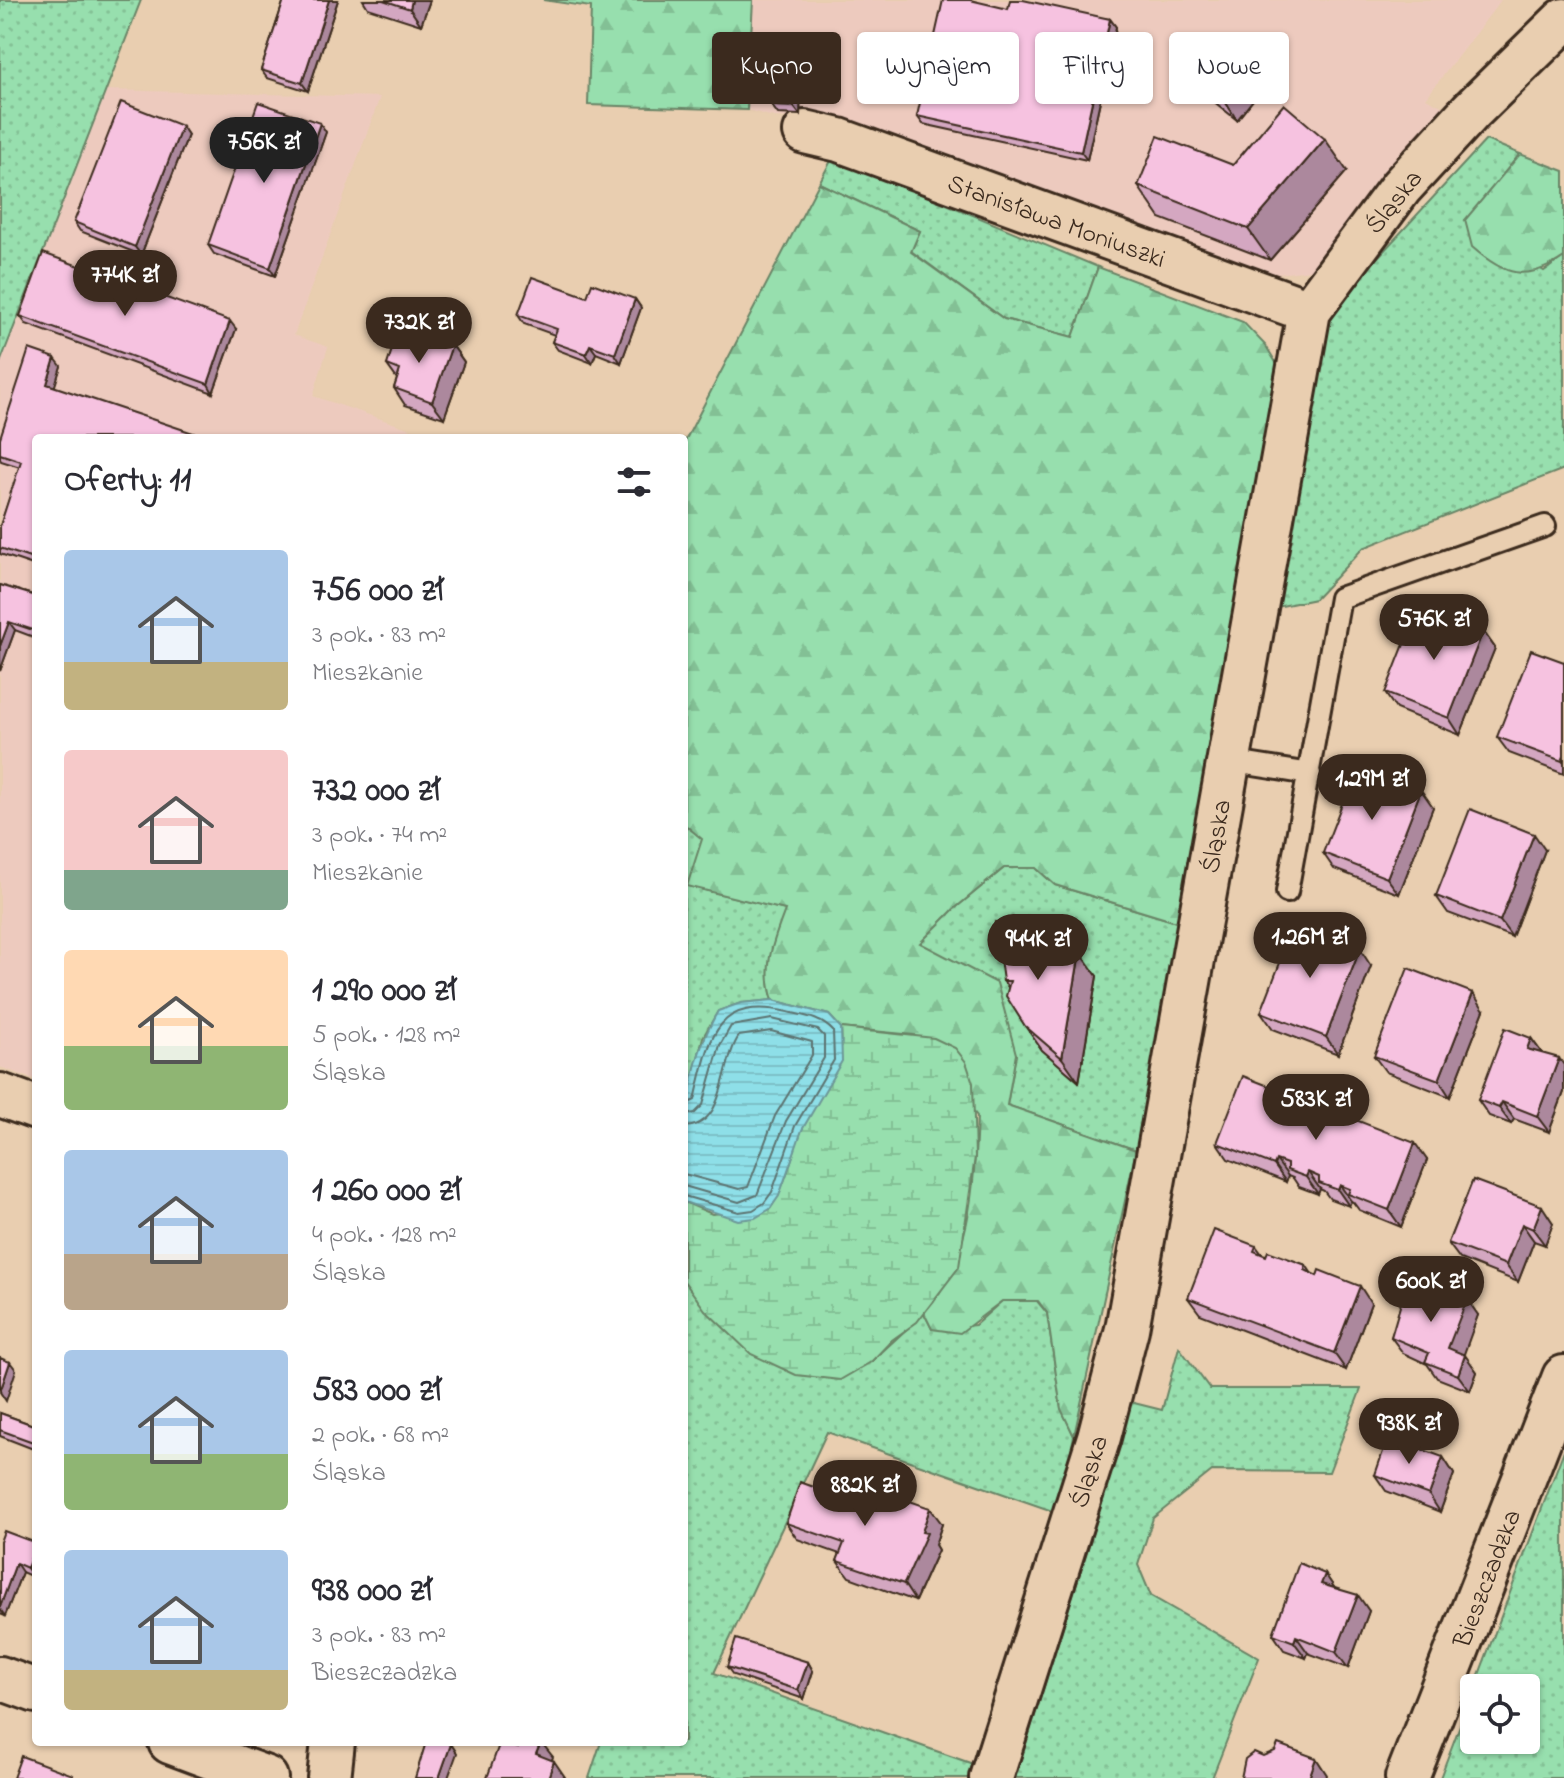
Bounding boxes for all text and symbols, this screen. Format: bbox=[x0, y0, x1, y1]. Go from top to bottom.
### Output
chip: Kupno bbox=[712, 32, 841, 104]
chip: Wynajem bbox=[857, 32, 1019, 104]
chip: Filtry bbox=[1035, 32, 1153, 104]
chip: Nowe bbox=[1169, 32, 1289, 104]
pin: 756K zł bbox=[190, 117, 338, 185]
text: 756K zł bbox=[228, 124, 300, 162]
street label: Śląska bbox=[1357, 162, 1433, 244]
street label: Stanisława Moniuszki bbox=[942, 166, 1170, 280]
pin: 774K zł bbox=[51, 250, 199, 318]
text: 774K zł bbox=[91, 257, 159, 295]
pin: 732K zł bbox=[345, 297, 493, 365]
text: 732K zł bbox=[384, 304, 454, 342]
text: Oferty: 11 bbox=[64, 457, 191, 507]
icon: filters bbox=[612, 460, 656, 504]
text: 756 000 zł bbox=[312, 567, 443, 617]
icon: home bbox=[128, 582, 224, 678]
pin: 576K zł bbox=[1360, 594, 1508, 662]
text: 576K zł bbox=[1398, 601, 1470, 639]
text: 3 pok. · 83 m² bbox=[312, 617, 446, 655]
text: Mieszkanie bbox=[312, 655, 423, 693]
pin: 1.29M zł bbox=[1289, 754, 1455, 822]
text: 1.29M zł bbox=[1335, 761, 1409, 799]
text: 732 000 zł bbox=[312, 767, 440, 817]
icon: home bbox=[128, 782, 224, 878]
street label: Śląska bbox=[1193, 797, 1243, 876]
text: 3 pok. · 74 m² bbox=[312, 817, 447, 855]
text: Mieszkanie bbox=[312, 855, 423, 893]
pin: 1.26M zł bbox=[1227, 912, 1393, 980]
pin: 944K zł bbox=[964, 914, 1112, 982]
text: 1.26M zł bbox=[1271, 919, 1349, 957]
text: 944K zł bbox=[1005, 921, 1071, 959]
text: 1 290 000 zł bbox=[312, 967, 456, 1017]
icon: home bbox=[128, 982, 224, 1078]
text: 5 pok. · 128 m² bbox=[312, 1017, 461, 1055]
text: Śląska bbox=[312, 1055, 386, 1093]
pin: 583K zł bbox=[1242, 1074, 1390, 1142]
text: 583K zł bbox=[1280, 1081, 1352, 1119]
text: 1 260 000 zł bbox=[312, 1167, 461, 1217]
icon: home bbox=[128, 1182, 224, 1278]
text: 4 pok. · 128 m² bbox=[312, 1217, 457, 1255]
text: Śląska bbox=[312, 1255, 386, 1293]
pin: 600K zł bbox=[1357, 1256, 1505, 1324]
text: 600K zł bbox=[1396, 1263, 1466, 1301]
text: 583 000 zł bbox=[312, 1367, 441, 1417]
icon: home bbox=[128, 1382, 224, 1478]
pin: 938K zł bbox=[1335, 1398, 1483, 1466]
text: 938K zł bbox=[1377, 1405, 1441, 1443]
text: 2 pok. · 68 m² bbox=[312, 1417, 449, 1455]
street label: Śląska bbox=[1062, 1431, 1120, 1513]
text: Śląska bbox=[312, 1455, 386, 1493]
pin: 882K zł bbox=[791, 1460, 939, 1528]
text: 882K zł bbox=[831, 1467, 899, 1505]
street label: Bieszczadzka bbox=[1445, 1504, 1533, 1655]
text: 938 000 zł bbox=[312, 1567, 432, 1617]
icon: home bbox=[128, 1582, 224, 1678]
text: 3 pok. · 83 m² bbox=[312, 1617, 446, 1655]
text: Bieszczadzka bbox=[312, 1655, 457, 1693]
map controls bbox=[1460, 1674, 1540, 1754]
button: locate bbox=[1460, 1674, 1540, 1754]

